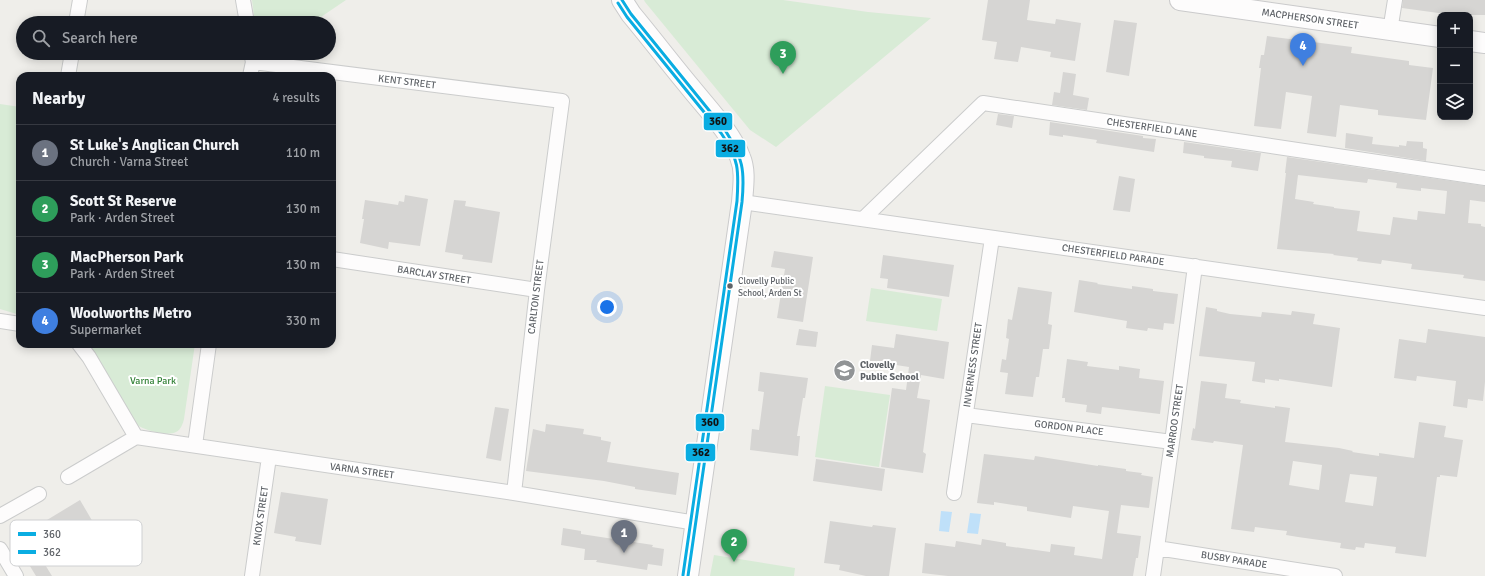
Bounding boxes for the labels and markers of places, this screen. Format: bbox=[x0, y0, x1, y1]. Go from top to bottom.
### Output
pin: 4 bbox=[1290, 33, 1316, 66]
pin: 3 bbox=[770, 41, 796, 74]
place label: Clovelly Public School, Arden St bbox=[738, 276, 802, 299]
marker: Clovelly Public School, Arden St bbox=[725, 281, 735, 291]
school or university icon: Clovelly Public School bbox=[832, 358, 858, 384]
place label: Clovelly Public School bbox=[860, 359, 919, 383]
pin: 1 bbox=[611, 520, 637, 553]
pin: 2 bbox=[721, 529, 747, 562]

